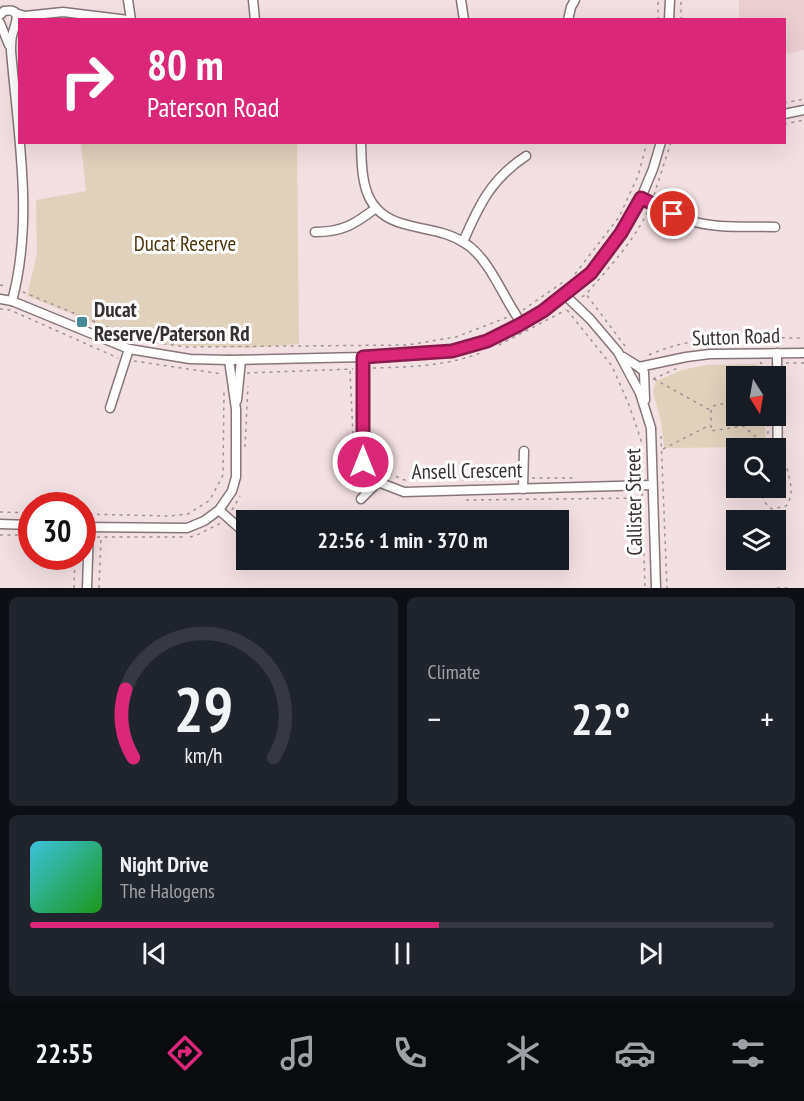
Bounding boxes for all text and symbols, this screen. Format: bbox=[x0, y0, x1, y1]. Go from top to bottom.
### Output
text: 80 m bbox=[147, 37, 224, 92]
icon: right bbox=[48, 42, 126, 120]
text: Paterson Road bbox=[147, 90, 279, 124]
pin bbox=[647, 188, 698, 239]
icon: arrive bbox=[656, 197, 689, 230]
park label: Ducat Reserve bbox=[134, 230, 236, 257]
place label: Ducat Reserve/Paterson Rd bbox=[94, 296, 250, 347]
marker: Ducat Reserve/Paterson Rd bbox=[75, 315, 89, 329]
street label: Sutton Road bbox=[692, 321, 780, 352]
north arrow bbox=[726, 366, 786, 426]
map controls bbox=[726, 366, 786, 570]
position arrow bbox=[331, 430, 395, 494]
button: search bbox=[726, 438, 786, 498]
street label: Callister Street bbox=[619, 448, 648, 556]
street label: Ansell Crescent bbox=[411, 456, 523, 485]
speed limit sign: 30 bbox=[18, 492, 96, 570]
button: layers bbox=[726, 510, 786, 570]
text: 22:56 · 1 min · 370 m bbox=[317, 526, 488, 554]
text: Climate bbox=[428, 659, 480, 685]
text: 29 bbox=[173, 668, 233, 749]
text: 22° bbox=[571, 689, 630, 747]
text: − bbox=[428, 697, 441, 740]
text: + bbox=[760, 697, 774, 740]
text: km/h bbox=[184, 742, 222, 770]
text: Night Drive bbox=[120, 850, 209, 878]
text: The Halogens bbox=[120, 878, 215, 904]
icon: previous bbox=[138, 937, 171, 970]
icon: pause bbox=[386, 937, 419, 970]
icon: next bbox=[634, 937, 667, 970]
icon: directions bbox=[164, 1032, 206, 1074]
icon: music bbox=[277, 1032, 319, 1074]
icon: phone bbox=[389, 1032, 431, 1074]
icon: climate bbox=[502, 1032, 544, 1074]
icon: car bbox=[614, 1032, 656, 1074]
icon: filters bbox=[727, 1032, 769, 1074]
text: 22:55 bbox=[35, 1036, 94, 1070]

